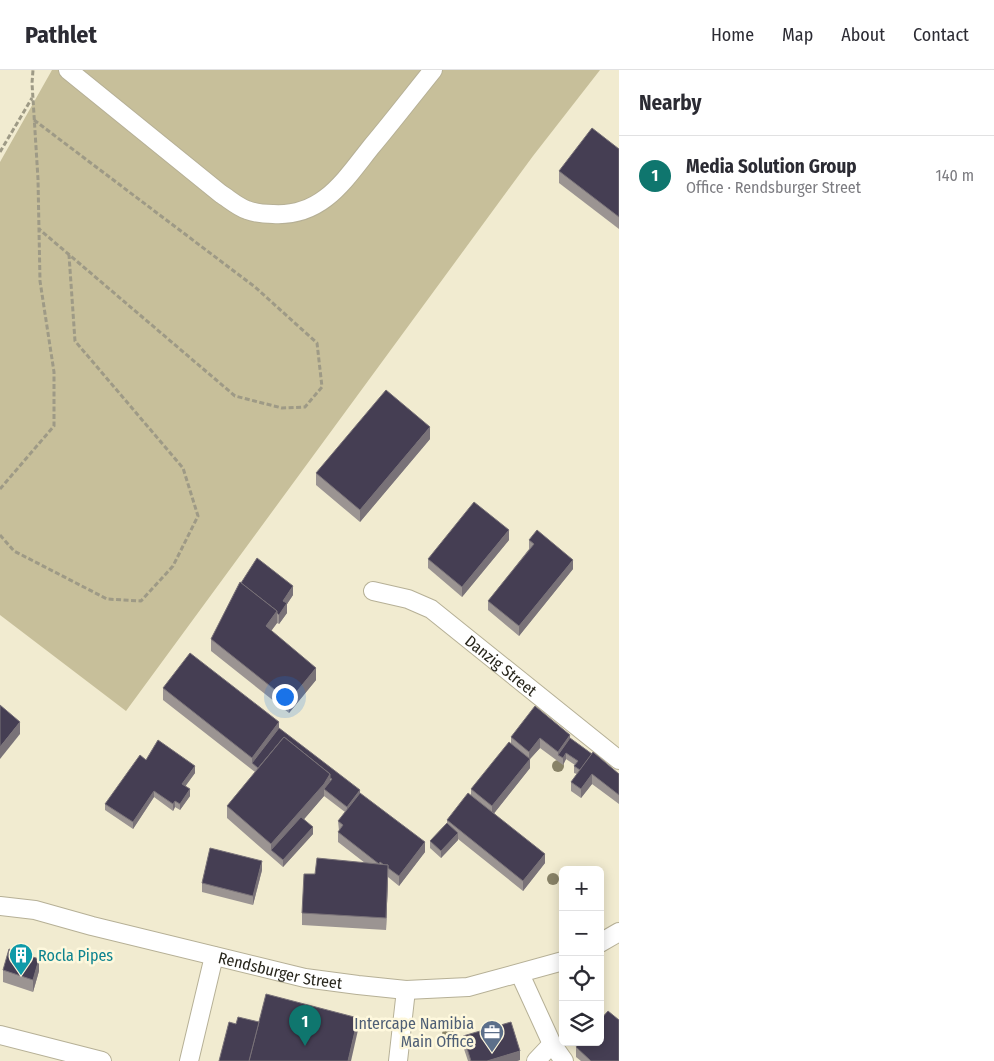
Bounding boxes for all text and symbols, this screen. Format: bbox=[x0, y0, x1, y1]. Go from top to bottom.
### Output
text: Pathlet bbox=[25, 21, 97, 49]
text: Home bbox=[711, 24, 754, 46]
text: Map bbox=[782, 24, 813, 46]
text: About bbox=[841, 24, 885, 46]
text: Contact bbox=[913, 24, 969, 46]
text: Nearby bbox=[639, 90, 701, 116]
text: Media Solution Group bbox=[686, 155, 857, 178]
text: 1 bbox=[652, 166, 658, 185]
text: 140 m bbox=[936, 166, 974, 185]
text: Office · Rendsburger Street bbox=[686, 178, 861, 197]
street label: Danzig Street bbox=[462, 631, 541, 700]
your location bbox=[272, 684, 298, 710]
map controls bbox=[559, 866, 604, 1046]
button: + bbox=[559, 866, 604, 911]
button: − bbox=[559, 911, 604, 956]
building icon: Rocla Pipes bbox=[8, 942, 34, 976]
place label: Rocla Pipes bbox=[38, 946, 113, 965]
street label: Rendsburger Street bbox=[216, 948, 344, 992]
button: locate bbox=[559, 956, 604, 1001]
button: layers bbox=[559, 1001, 604, 1046]
pin: 1 bbox=[289, 1005, 321, 1046]
place label: Intercape Namibia Main Office bbox=[354, 1014, 474, 1051]
office icon: Intercape Namibia Main Office bbox=[479, 1019, 505, 1053]

